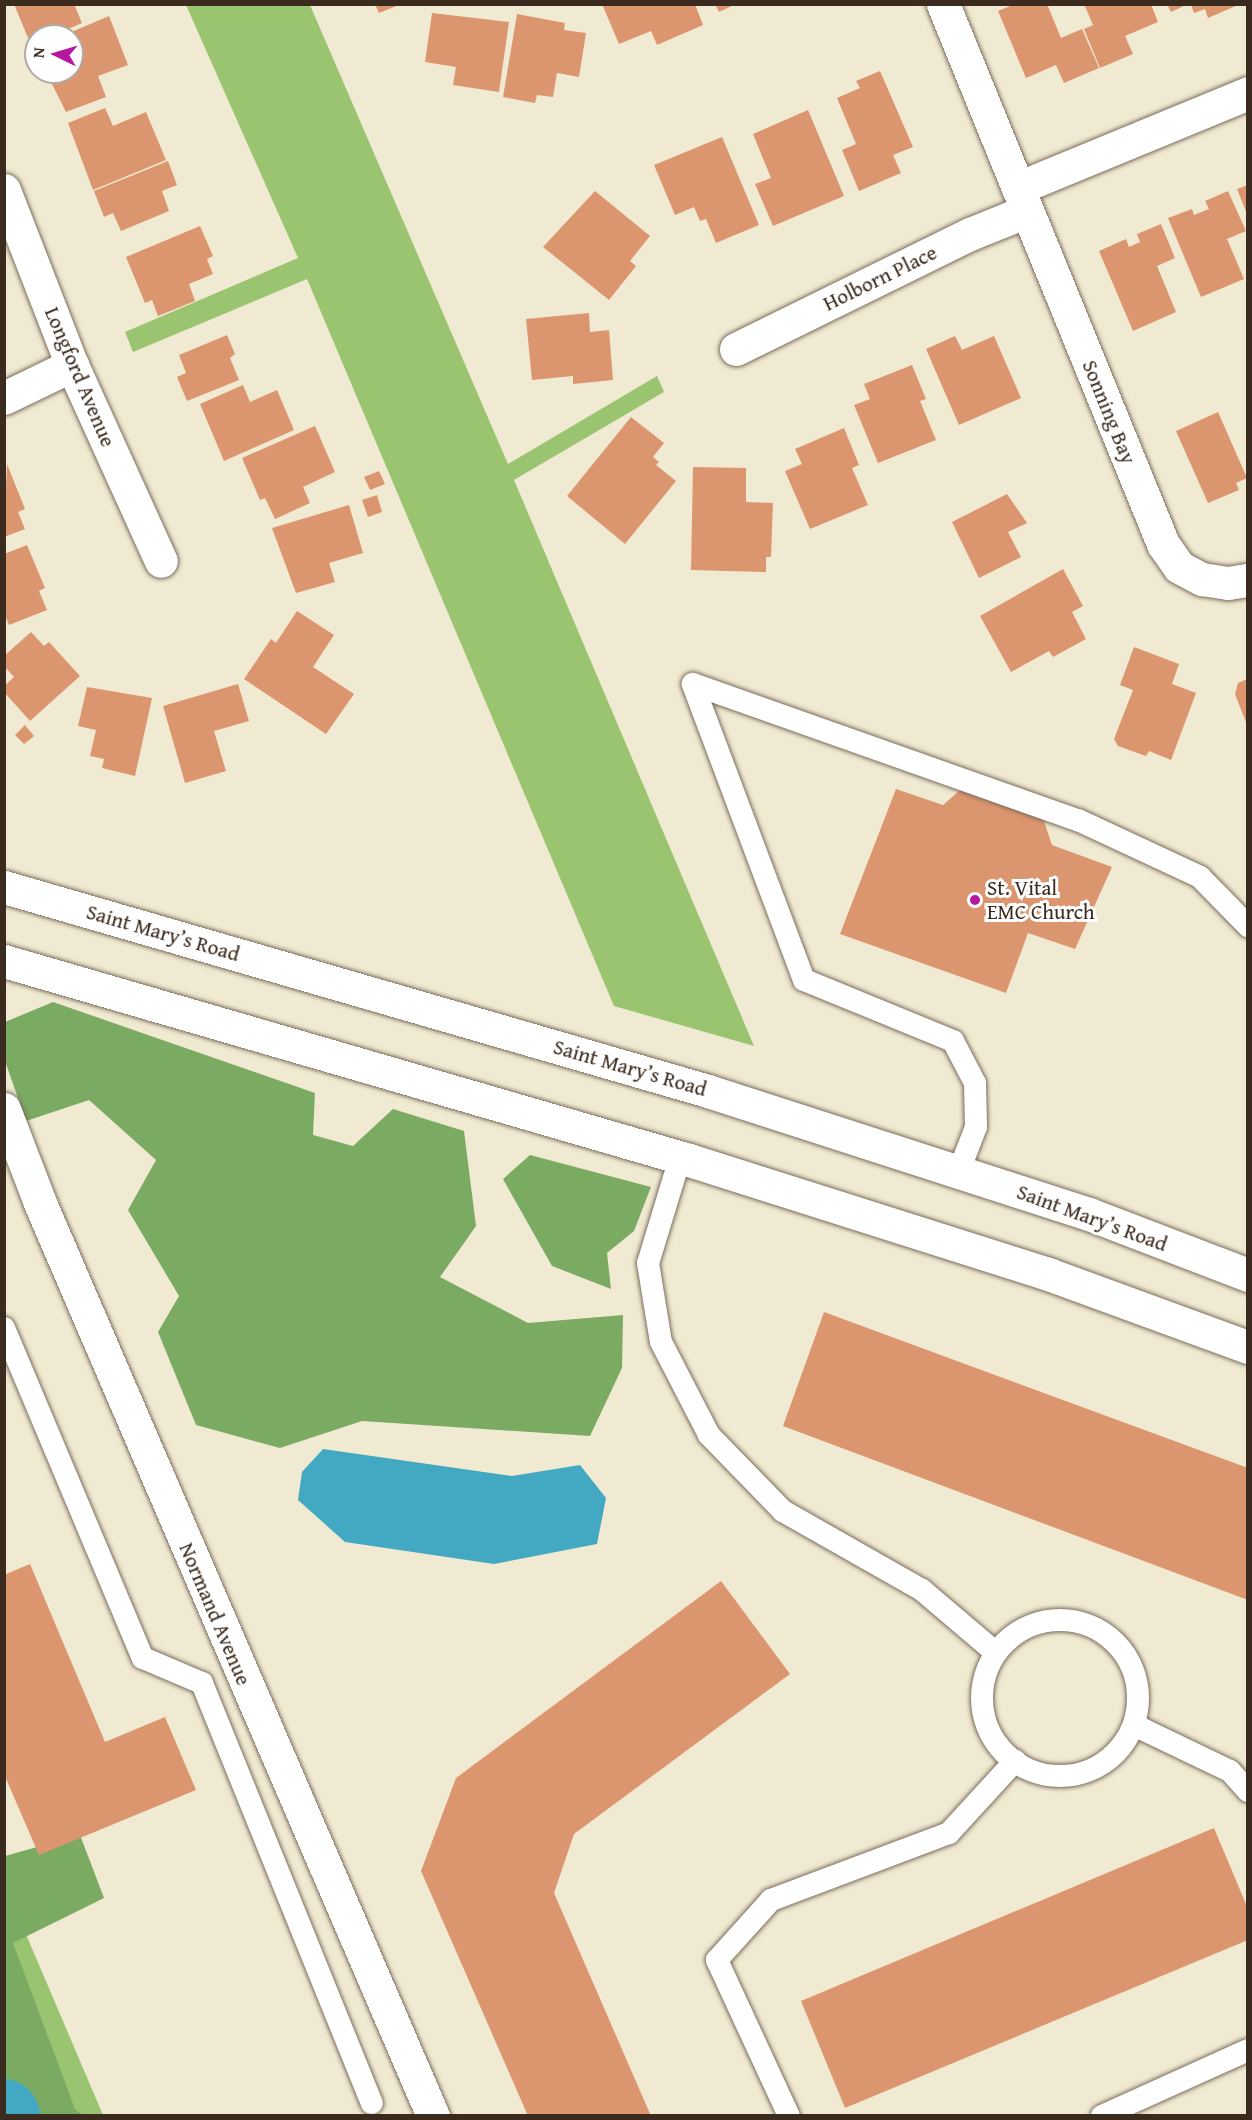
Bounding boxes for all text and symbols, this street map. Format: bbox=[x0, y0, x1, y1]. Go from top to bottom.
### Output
north arrow bbox=[24, 24, 84, 84]
text: N bbox=[26, 46, 50, 59]
street label: Holborn Place bbox=[819, 240, 941, 316]
street label: Longford Avenue bbox=[39, 303, 121, 451]
street label: Sonning Bay bbox=[1077, 356, 1141, 468]
place label: St. Vital EMC Church bbox=[987, 875, 1095, 925]
marker: St. Vital EMC Church bbox=[968, 893, 982, 907]
street label: Saint Mary’s Road bbox=[84, 899, 242, 967]
street label: Saint Mary’s Road bbox=[551, 1034, 709, 1102]
street label: Saint Mary’s Road bbox=[1013, 1179, 1171, 1257]
street label: Normand Avenue bbox=[174, 1539, 256, 1689]

